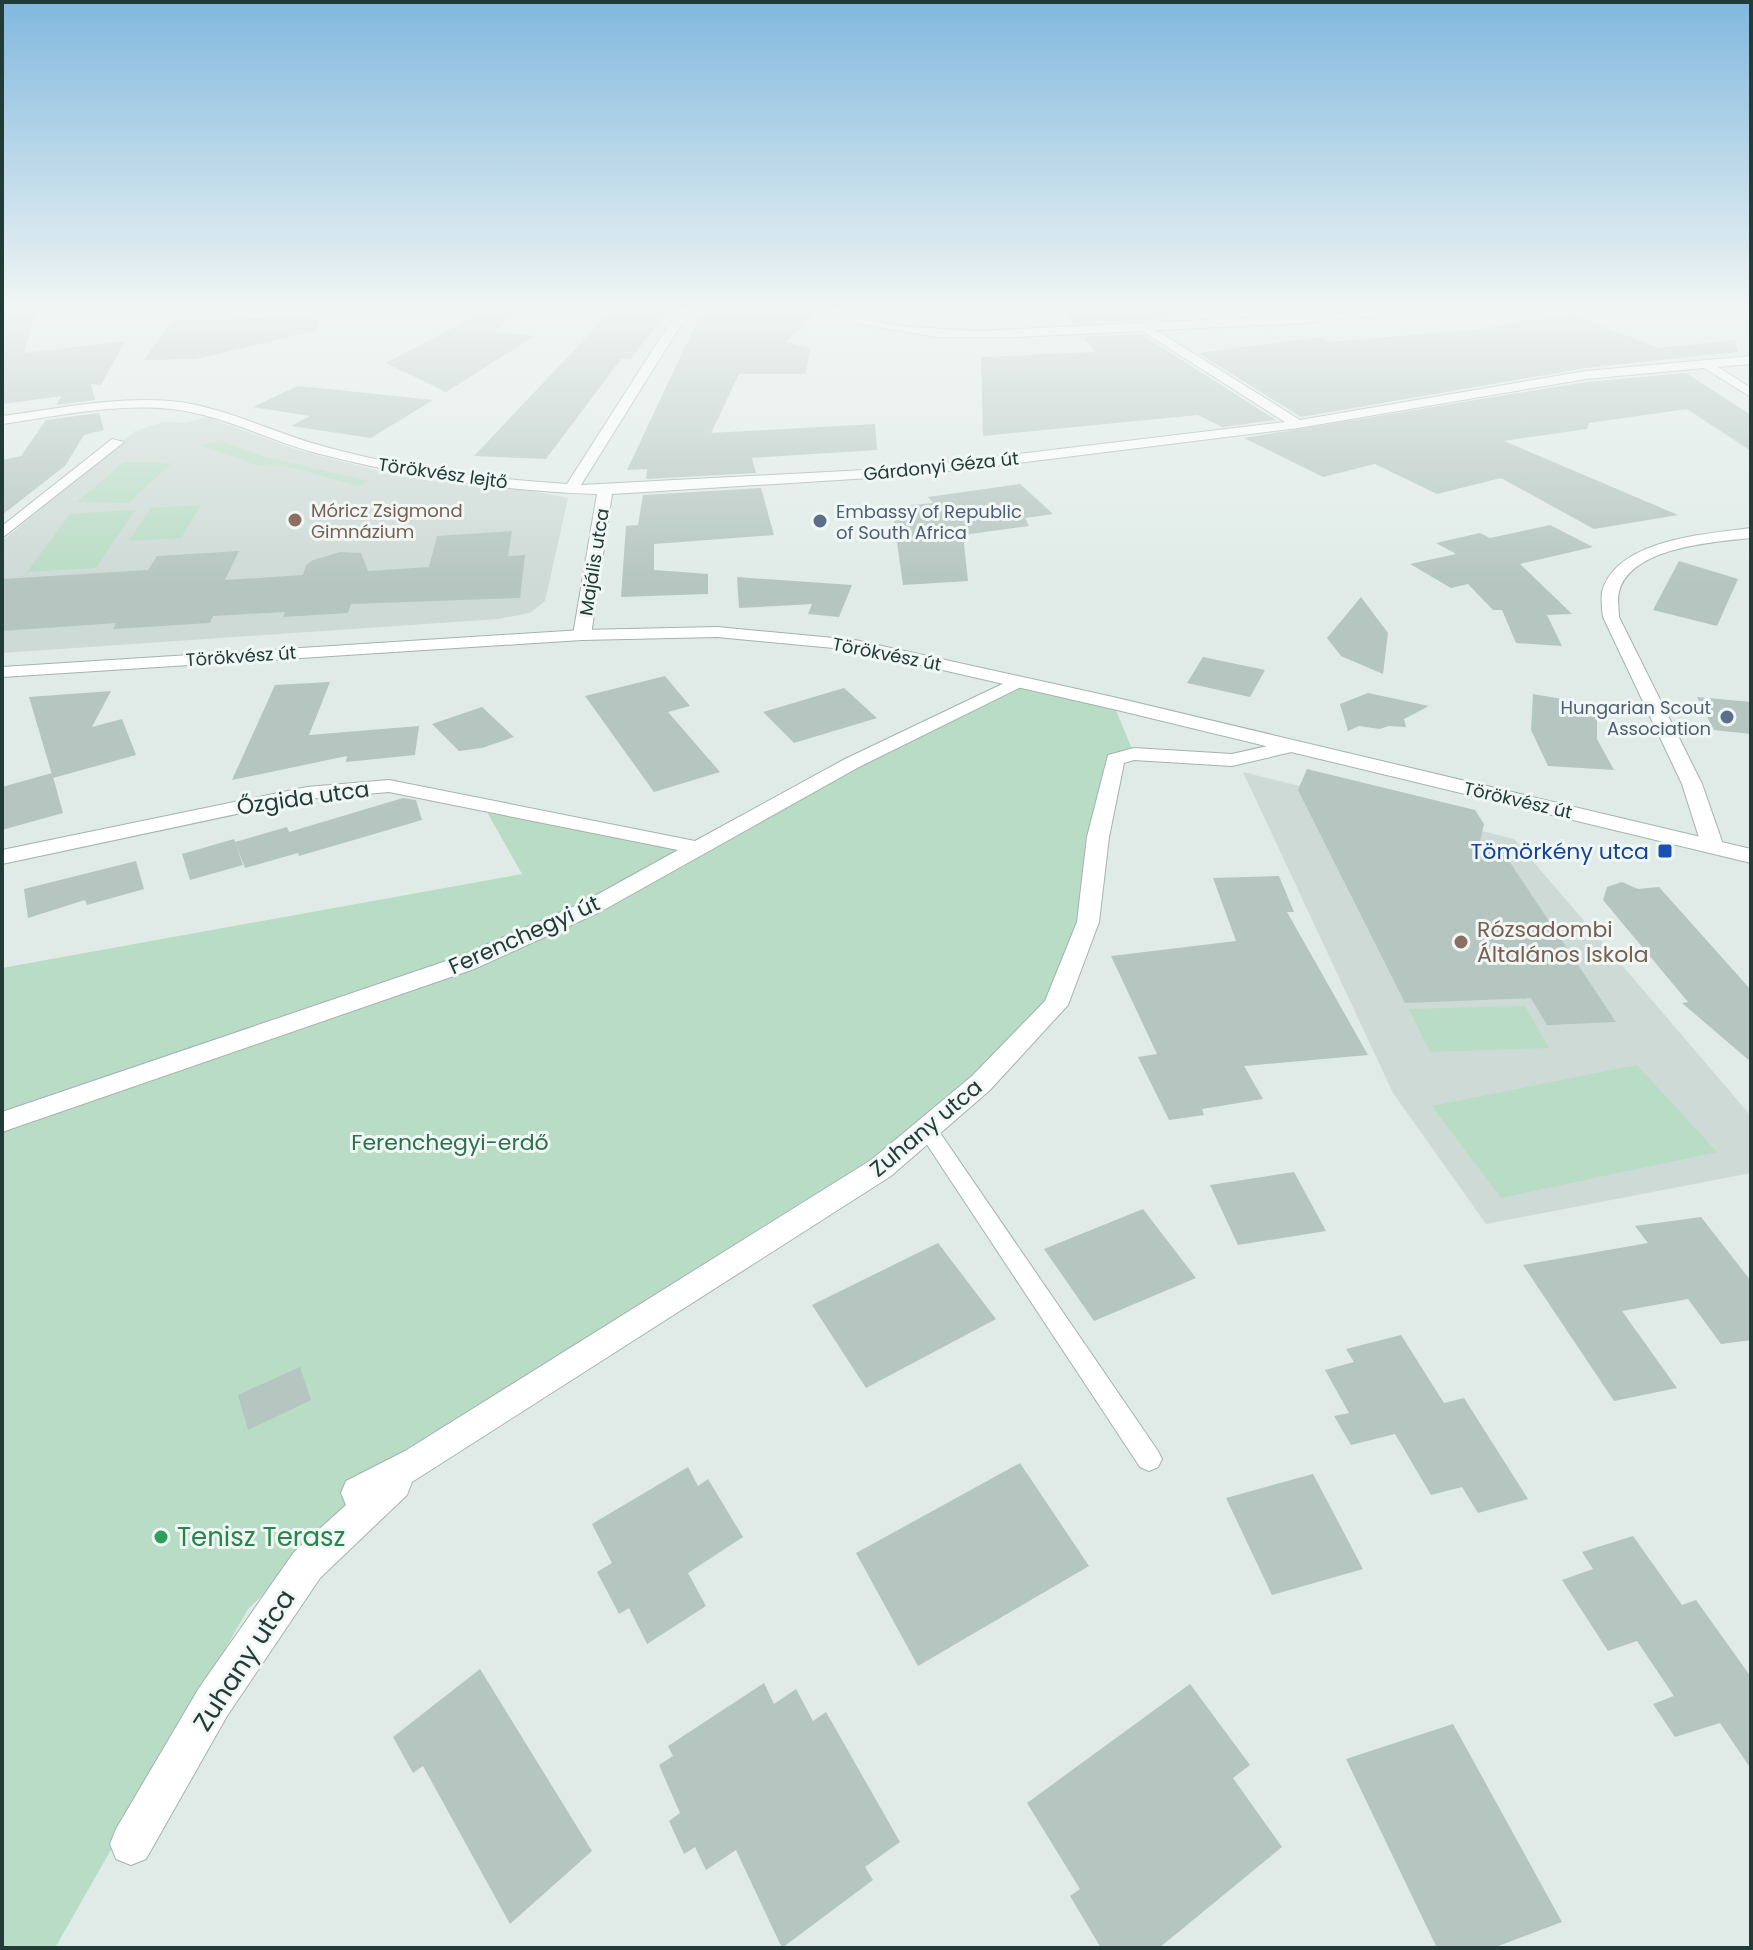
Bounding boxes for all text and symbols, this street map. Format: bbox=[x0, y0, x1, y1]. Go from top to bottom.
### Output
street label: Gárdonyi Géza út bbox=[862, 445, 1020, 487]
street label: Törökvész lejtő bbox=[377, 452, 509, 494]
place label: Móricz Zsigmond Gimnázium bbox=[311, 498, 463, 544]
place label: Embassy of Republic of South Africa bbox=[836, 499, 1022, 545]
street label: Majális utca bbox=[573, 506, 615, 618]
marker: Móricz Zsigmond Gimnázium bbox=[286, 511, 304, 529]
marker: Embassy of Republic of South Africa bbox=[811, 512, 829, 530]
street label: Törökvész út bbox=[830, 631, 944, 677]
street label: Törökvész út bbox=[185, 640, 297, 672]
place label: Hungarian Scout Association bbox=[1560, 695, 1711, 741]
marker: Hungarian Scout Association bbox=[1718, 708, 1736, 726]
street label: Őzgida utca bbox=[235, 773, 371, 823]
street label: Törökvész út bbox=[1461, 775, 1575, 825]
place label: Tömörkény utca bbox=[1470, 836, 1649, 867]
marker: Tömörkény utca bbox=[1656, 842, 1674, 860]
street label: Ferenchegyi út bbox=[444, 888, 604, 982]
place label: Rózsadombi Általános Iskola bbox=[1477, 914, 1649, 970]
marker: Rózsadombi Általános Iskola bbox=[1452, 933, 1470, 951]
street label: Zuhany utca bbox=[863, 1072, 989, 1184]
park label: Ferenchegyi-erdő bbox=[351, 1127, 549, 1158]
place label: Tenisz Terasz bbox=[177, 1519, 345, 1555]
marker: Tenisz Terasz bbox=[152, 1528, 170, 1546]
street label: Zuhany utca bbox=[185, 1582, 303, 1738]

